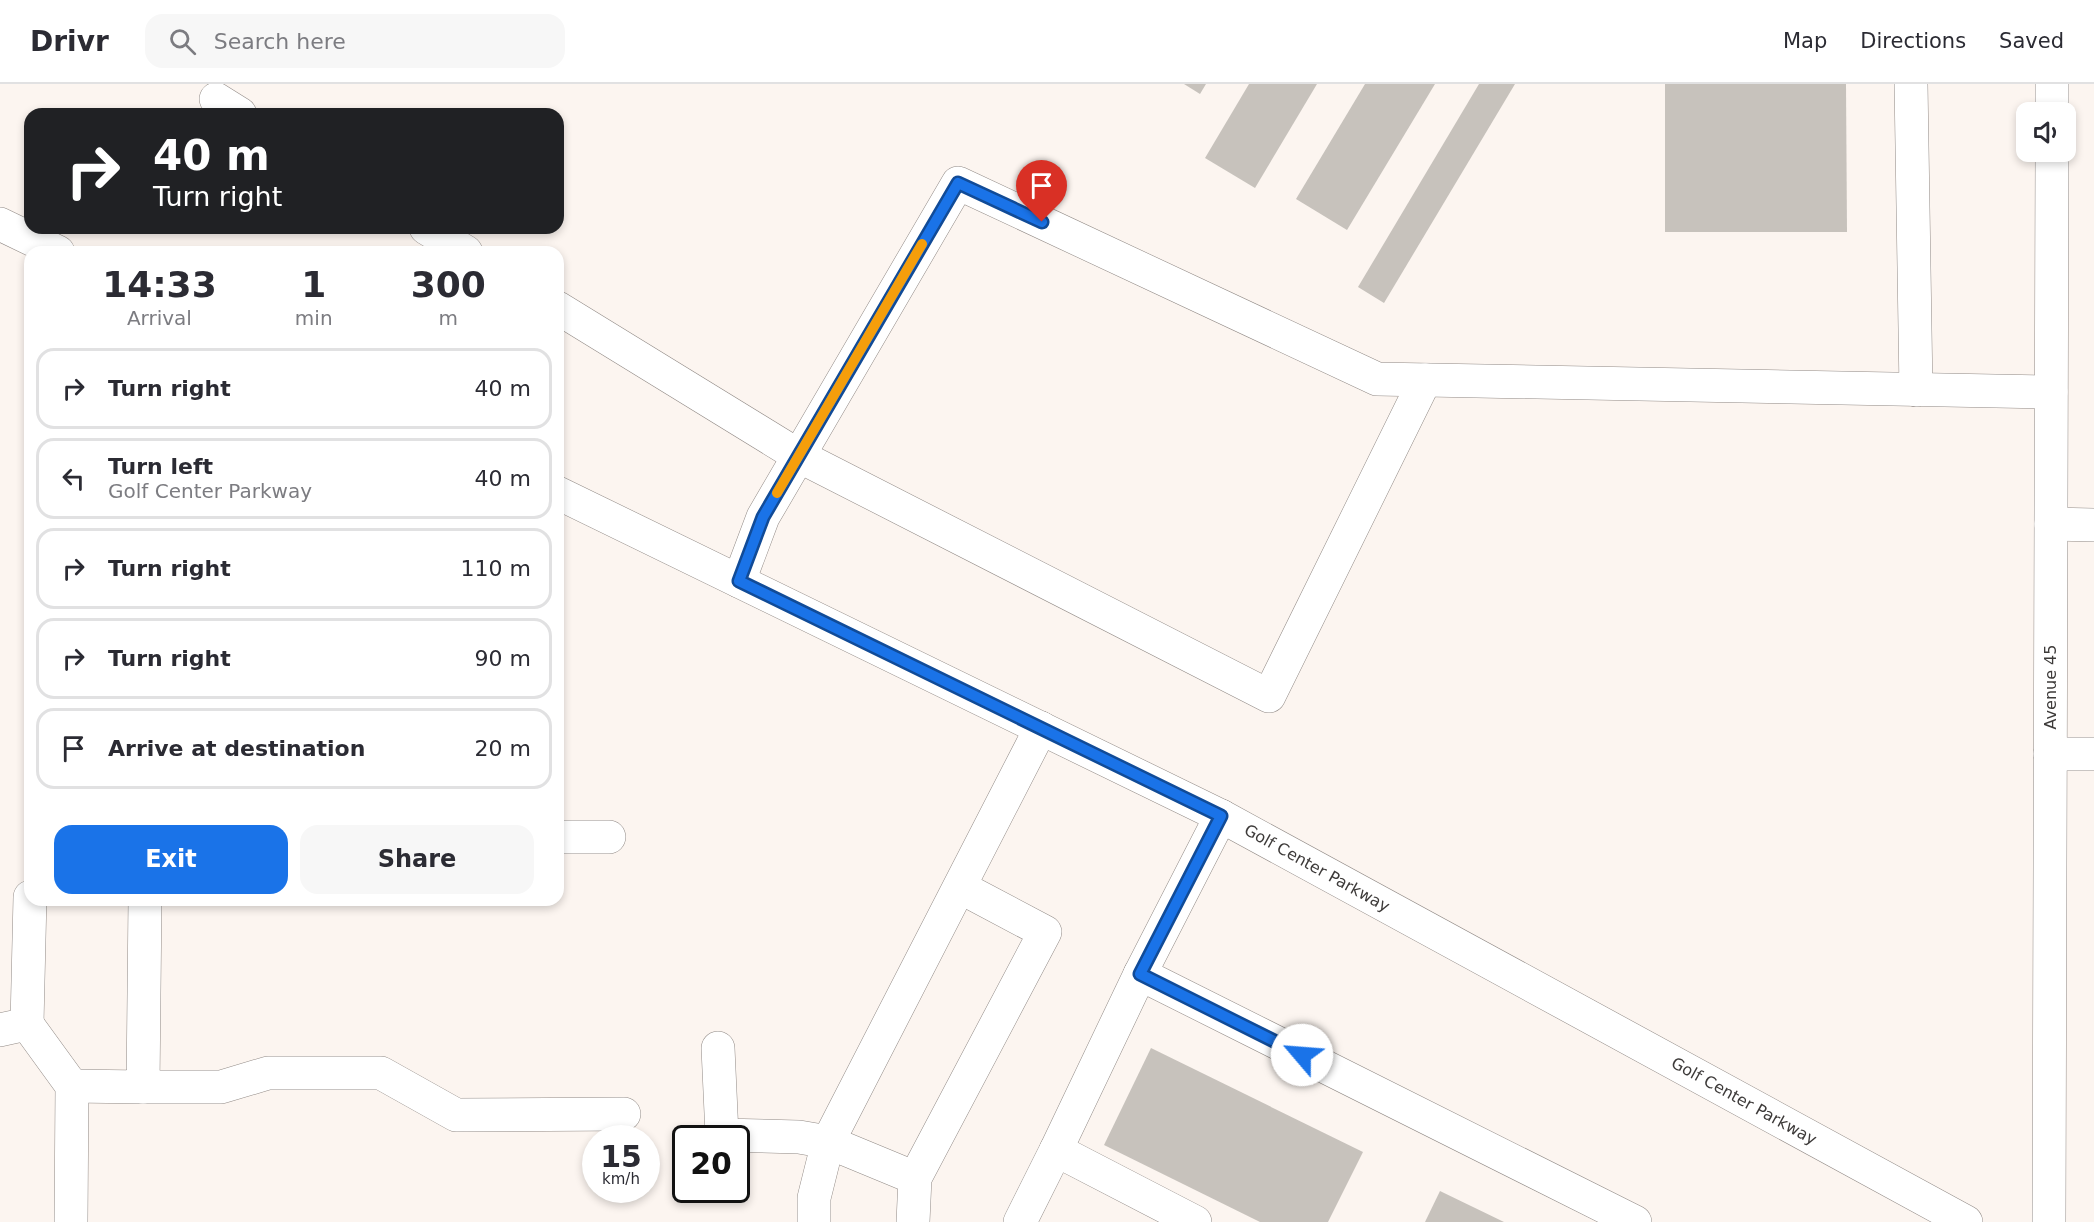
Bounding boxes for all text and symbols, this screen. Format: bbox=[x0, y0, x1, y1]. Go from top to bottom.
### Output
search box bbox=[145, 14, 565, 68]
text: Drivr bbox=[30, 25, 109, 58]
icon: search bbox=[166, 25, 199, 58]
text: Search here bbox=[214, 29, 346, 54]
text: Map bbox=[1783, 29, 1827, 53]
text: Directions bbox=[1860, 29, 1966, 53]
text: Saved bbox=[1999, 29, 2064, 53]
map controls bbox=[2016, 102, 2076, 162]
button: sound bbox=[2016, 102, 2076, 162]
text: 40 m bbox=[153, 131, 270, 180]
icon: right bbox=[54, 132, 132, 210]
pin bbox=[1016, 160, 1067, 222]
icon: arrive bbox=[1025, 169, 1058, 202]
text: Turn right bbox=[153, 181, 282, 212]
text: 14:33 bbox=[102, 264, 217, 305]
text: 1 bbox=[301, 264, 326, 305]
text: 300 bbox=[411, 264, 486, 305]
text: Arrival bbox=[127, 306, 192, 330]
text: min bbox=[295, 306, 333, 330]
text: m bbox=[439, 306, 458, 330]
icon: right bbox=[57, 372, 90, 405]
text: Turn right bbox=[108, 376, 231, 401]
text: 40 m bbox=[475, 376, 531, 401]
text: Turn left bbox=[108, 454, 213, 479]
icon: left bbox=[57, 462, 90, 495]
text: 40 m bbox=[475, 466, 531, 491]
text: Golf Center Parkway bbox=[108, 479, 312, 503]
icon: right bbox=[57, 552, 90, 585]
text: Turn right bbox=[108, 556, 231, 581]
text: 110 m bbox=[461, 556, 531, 581]
icon: right bbox=[57, 642, 90, 675]
street label: Avenue 45 bbox=[2041, 645, 2060, 729]
text: Turn right bbox=[108, 646, 231, 671]
text: 90 m bbox=[475, 646, 531, 671]
icon: arrive bbox=[57, 732, 90, 765]
text: Arrive at destination bbox=[108, 736, 365, 761]
text: 20 m bbox=[475, 736, 531, 761]
street label: Golf Center Parkway bbox=[1241, 820, 1393, 916]
button: Exit bbox=[54, 825, 288, 894]
button: Share bbox=[300, 825, 534, 894]
position arrow bbox=[1270, 1023, 1334, 1087]
street label: Golf Center Parkway bbox=[1668, 1053, 1820, 1149]
speed limit sign: 20 bbox=[672, 1125, 750, 1203]
text: 15 bbox=[600, 1139, 642, 1174]
text: km/h bbox=[602, 1170, 640, 1188]

